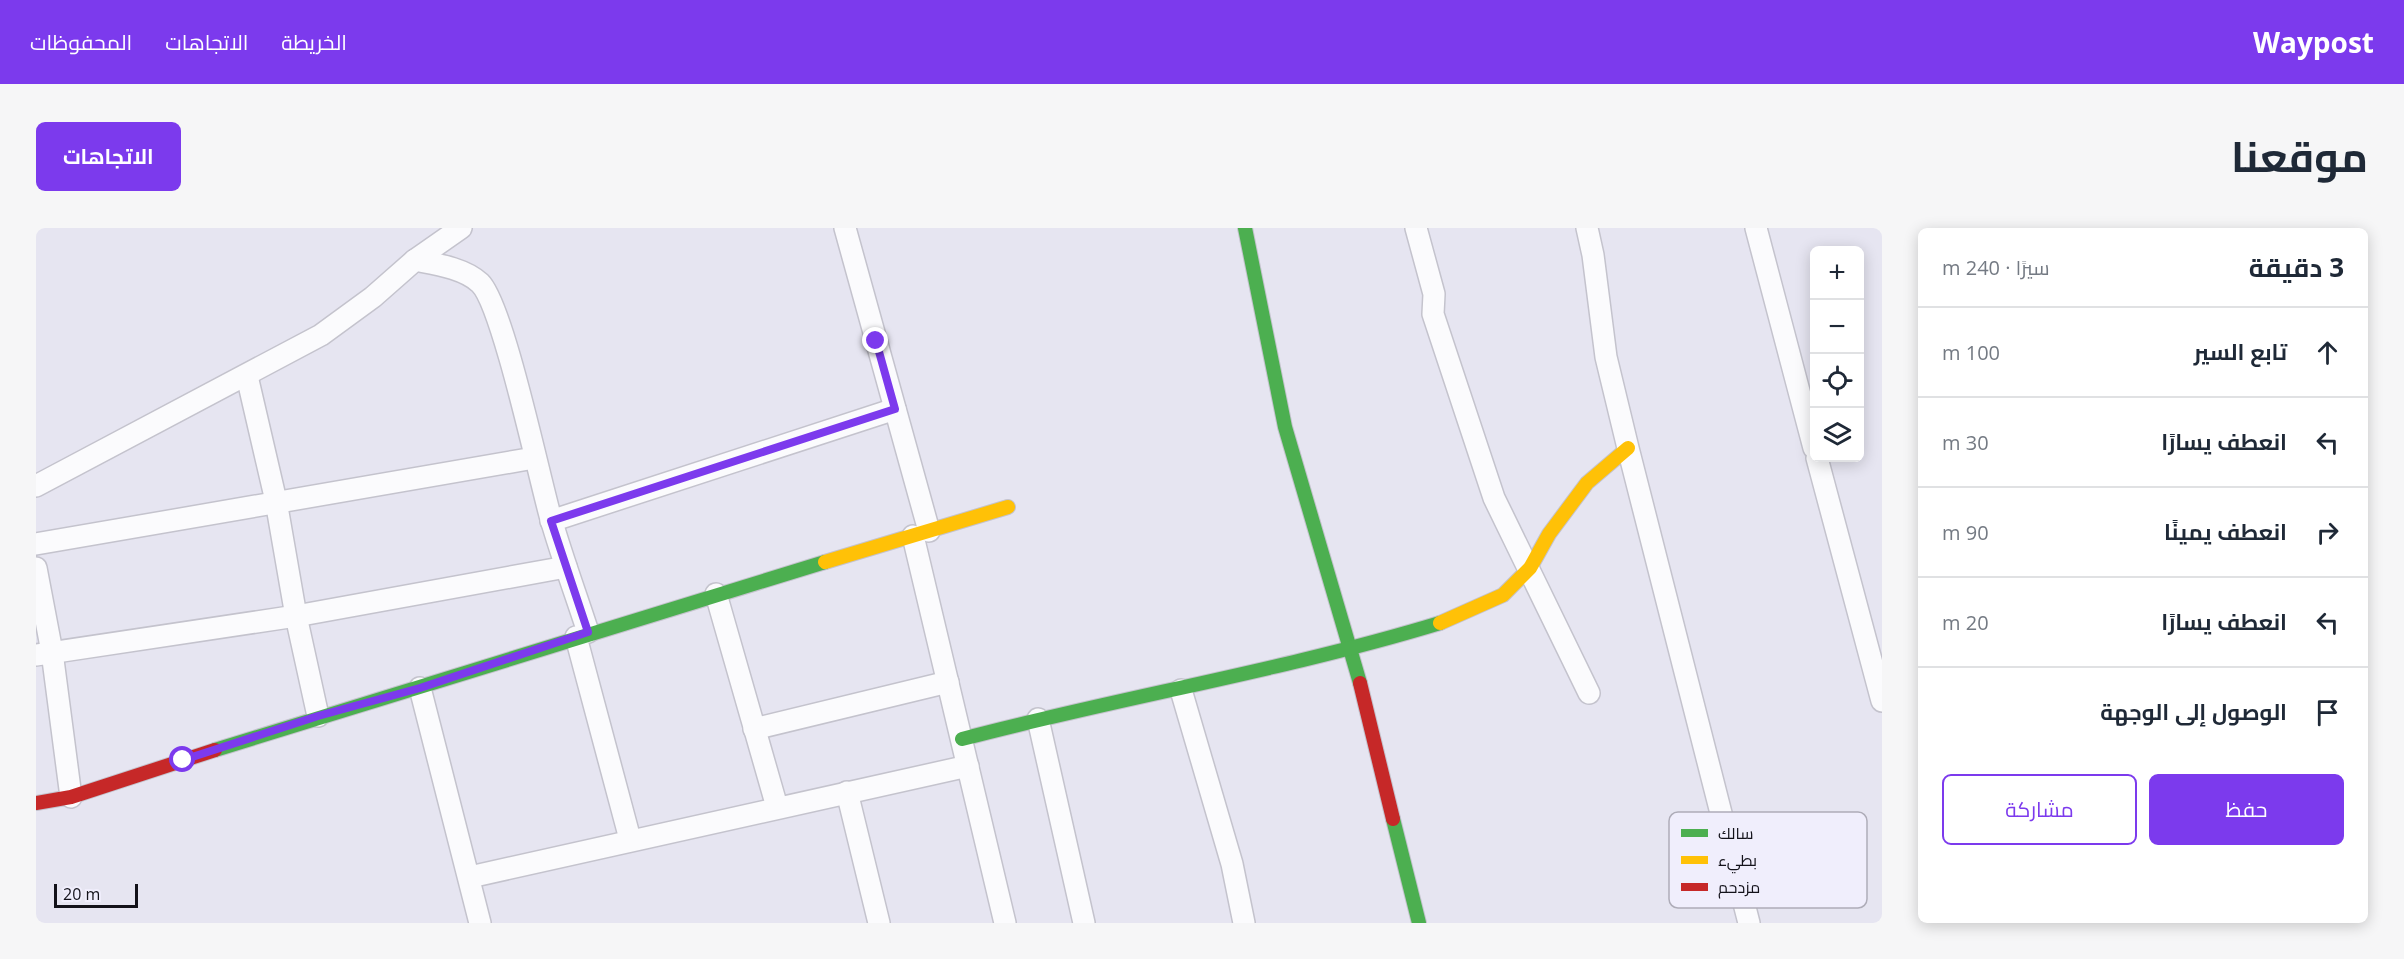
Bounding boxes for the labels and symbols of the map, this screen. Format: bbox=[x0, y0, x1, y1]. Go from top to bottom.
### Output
route end bbox=[862, 327, 888, 353]
route start bbox=[169, 746, 195, 772]
legend bbox=[1669, 812, 1867, 908]
text: سالك bbox=[1718, 822, 1753, 844]
text: بطيء bbox=[1718, 849, 1757, 874]
text: مزدحم bbox=[1718, 876, 1760, 899]
scale bar bbox=[54, 881, 138, 908]

